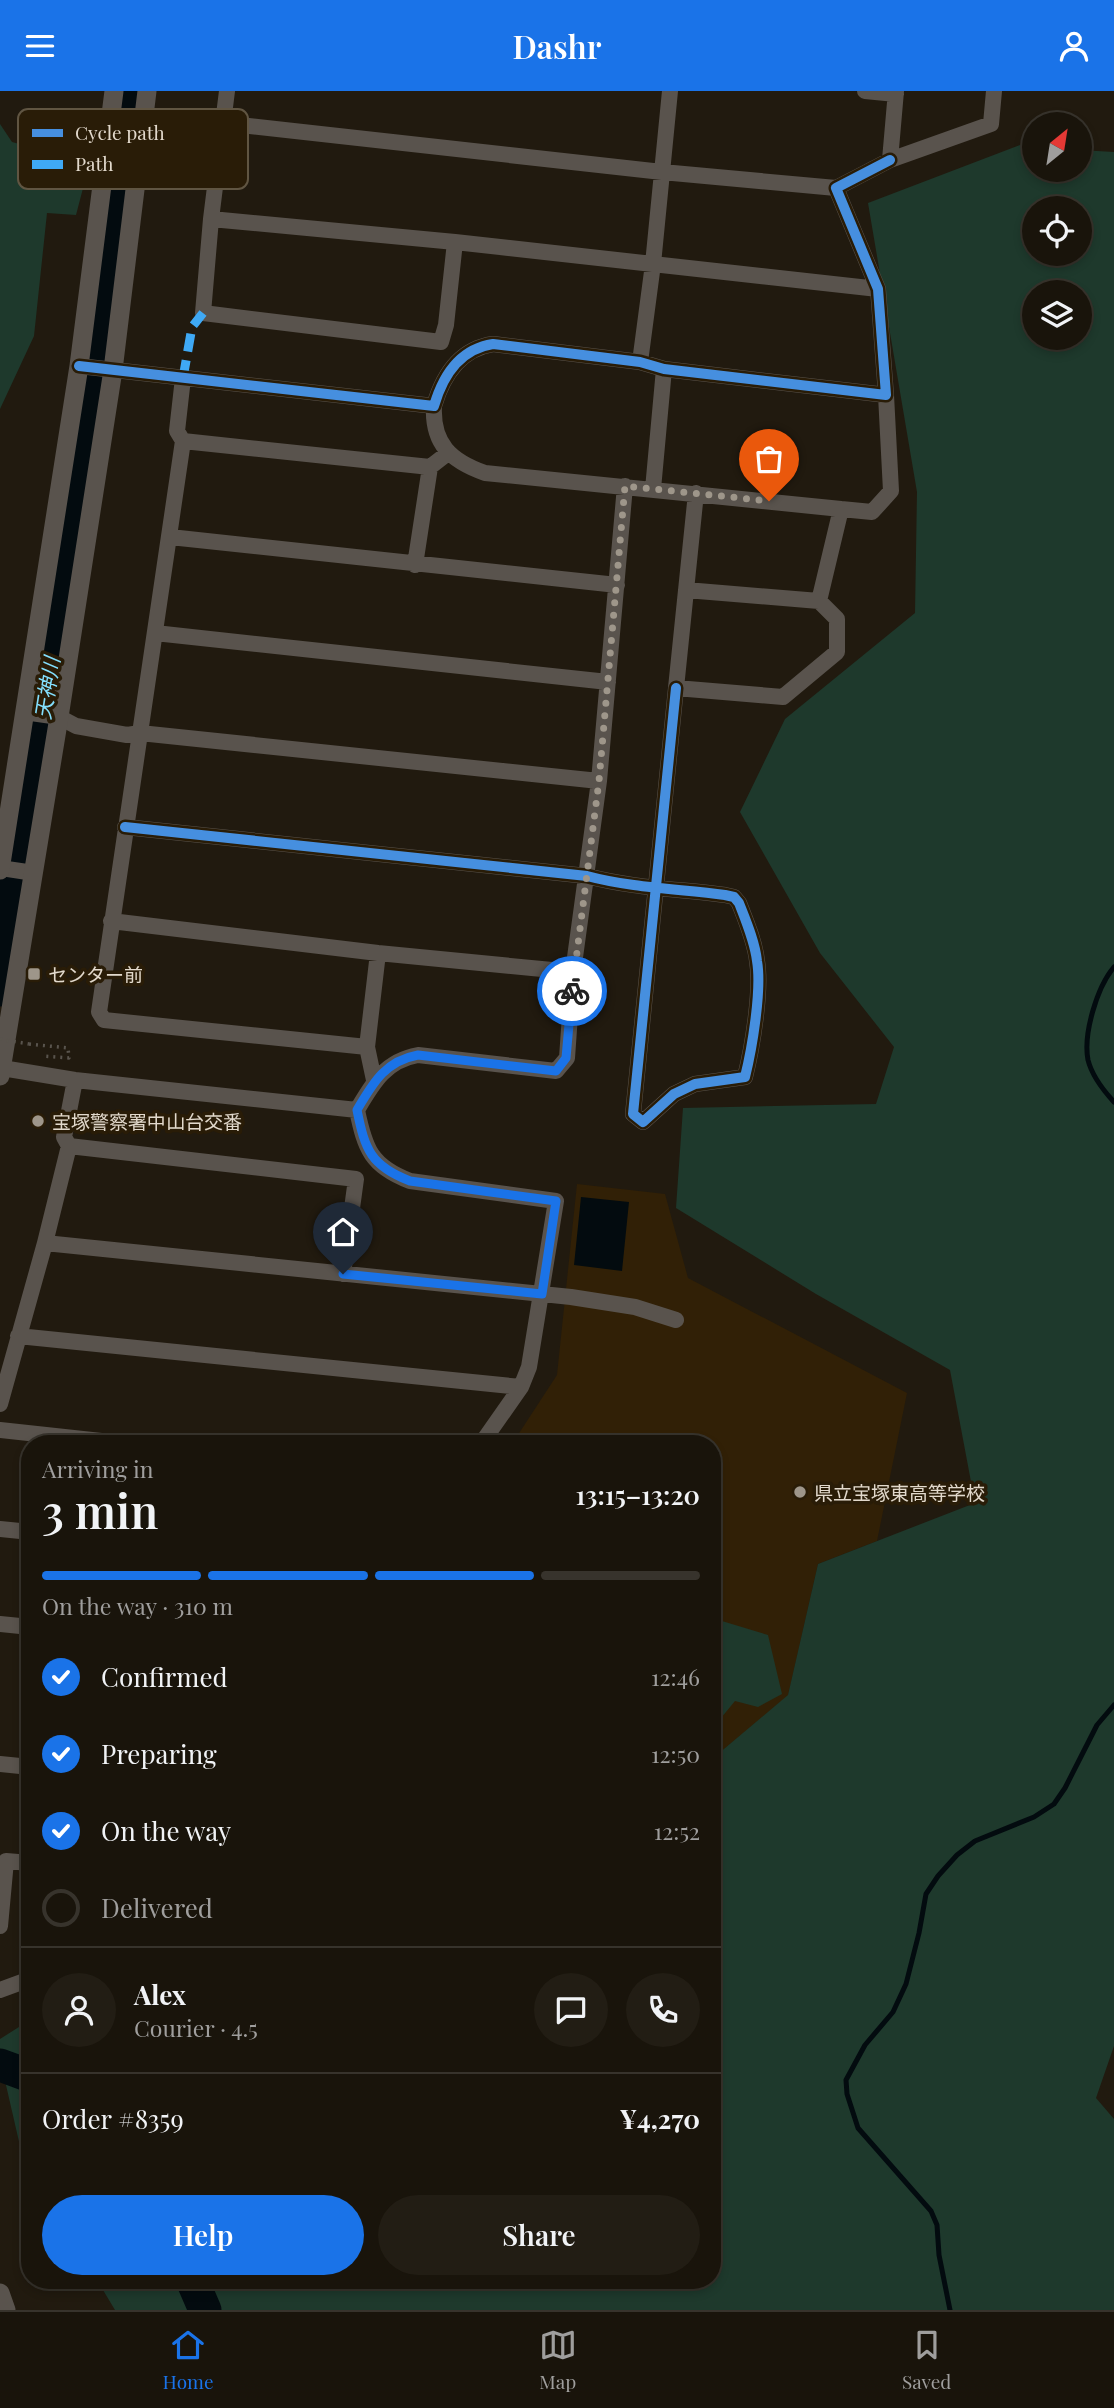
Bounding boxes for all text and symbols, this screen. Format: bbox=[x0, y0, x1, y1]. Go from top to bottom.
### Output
text: Dashr bbox=[513, 24, 602, 67]
icon: menu bbox=[21, 27, 59, 65]
icon: person bbox=[1055, 27, 1093, 65]
legend bbox=[18, 109, 248, 189]
north arrow bbox=[1022, 112, 1092, 182]
map controls bbox=[1022, 112, 1092, 350]
text: Cycle path bbox=[75, 119, 165, 145]
text: Path bbox=[75, 150, 113, 176]
button: locate bbox=[1022, 196, 1092, 266]
button: layers bbox=[1022, 280, 1092, 350]
pin bbox=[739, 429, 799, 501]
icon: bag bbox=[750, 440, 788, 478]
water label: 天神川 bbox=[27, 653, 65, 721]
courier bbox=[537, 956, 607, 1026]
place label: センター前 bbox=[48, 961, 143, 987]
marker: センター前 bbox=[26, 966, 42, 982]
icon: bike bbox=[553, 972, 591, 1010]
place label: 宝塚警察署中山台交番 bbox=[52, 1108, 242, 1134]
marker: 宝塚警察署中山台交番 bbox=[30, 1113, 46, 1129]
pin bbox=[313, 1202, 373, 1274]
icon: home bbox=[324, 1213, 362, 1251]
text: Arriving in bbox=[42, 1453, 154, 1484]
text: 13:15–13:20 bbox=[575, 1477, 700, 1512]
text: 3 min bbox=[42, 1479, 158, 1541]
place label: 県立宝塚東高等学校 bbox=[814, 1479, 985, 1505]
marker: 県立宝塚東高等学校 bbox=[792, 1484, 808, 1500]
text: On the way · 310 m bbox=[42, 1590, 233, 1621]
icon: check bbox=[42, 1658, 80, 1696]
text: Confirmed bbox=[101, 1659, 228, 1694]
text: 12:46 bbox=[651, 1661, 700, 1692]
icon: check bbox=[42, 1735, 80, 1773]
text: Preparing bbox=[101, 1736, 217, 1771]
text: 12:50 bbox=[651, 1738, 700, 1769]
icon: check bbox=[42, 1812, 80, 1850]
text: On the way bbox=[101, 1813, 231, 1848]
text: 12:52 bbox=[654, 1815, 700, 1846]
text: Delivered bbox=[101, 1890, 213, 1925]
button: person bbox=[42, 1973, 116, 2047]
button: chat bbox=[534, 1973, 608, 2047]
button: phone bbox=[626, 1973, 700, 2047]
text: Alex bbox=[134, 1977, 186, 2012]
text: Courier · 4.5 bbox=[134, 2012, 258, 2043]
text: Order #8359 bbox=[42, 2101, 184, 2136]
text: ¥4,270 bbox=[619, 2101, 700, 2136]
button: Help bbox=[42, 2195, 364, 2275]
button: Share bbox=[378, 2195, 700, 2275]
tab: Home bbox=[163, 2326, 214, 2394]
tab: Map bbox=[539, 2326, 577, 2394]
tab: Saved bbox=[902, 2326, 951, 2394]

